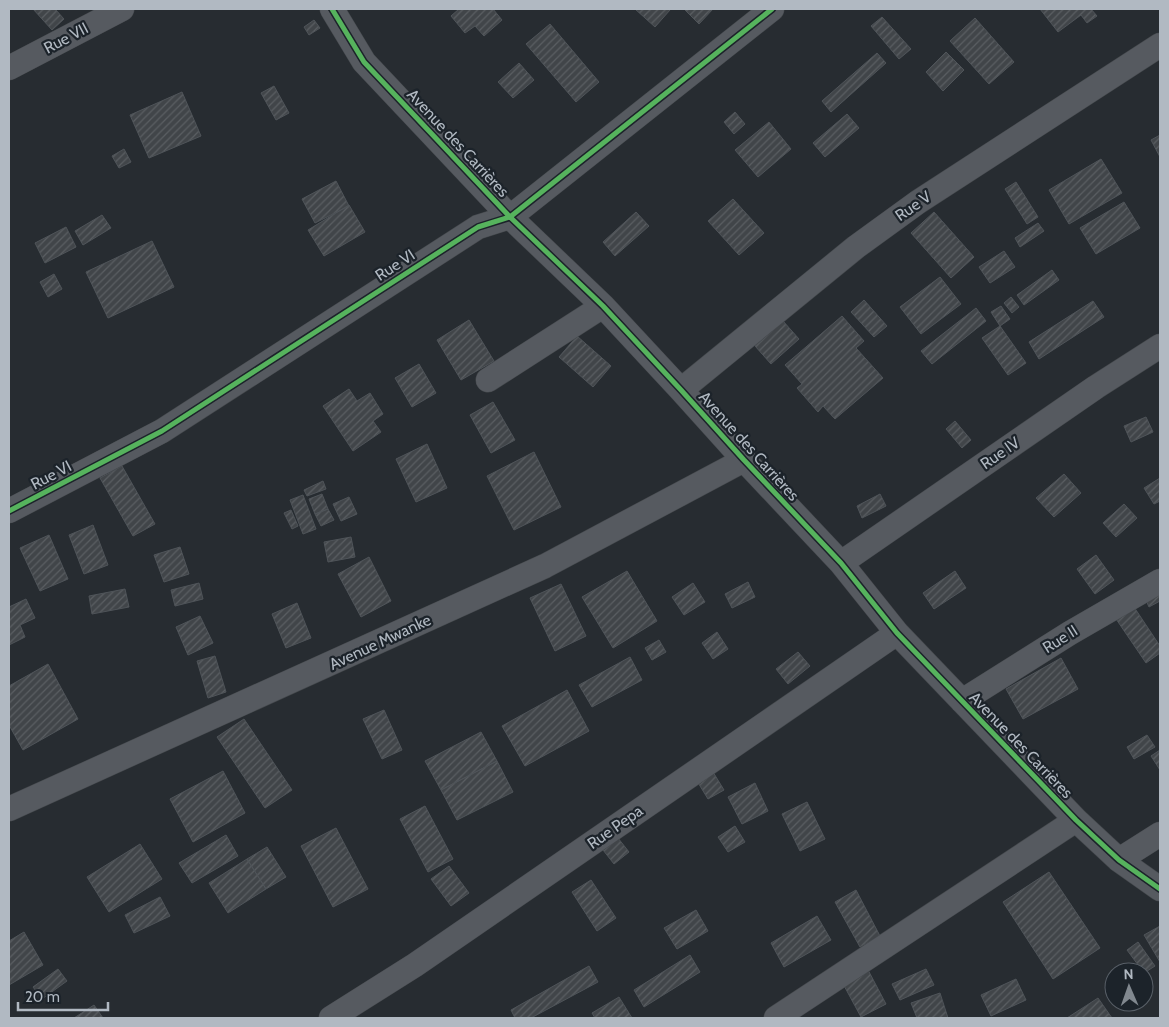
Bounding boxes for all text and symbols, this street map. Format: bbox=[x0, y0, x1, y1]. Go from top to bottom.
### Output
street label: Rue VII bbox=[41, 18, 91, 58]
street label: Avenue des Carrières bbox=[403, 85, 513, 201]
street label: Rue V bbox=[891, 187, 935, 225]
street label: Rue VI bbox=[372, 245, 418, 285]
street label: Avenue des Carrières bbox=[695, 387, 803, 505]
street label: Rue IV bbox=[977, 433, 1023, 473]
street label: Rue VI bbox=[27, 456, 75, 494]
street label: Avenue Mwanke bbox=[326, 610, 434, 674]
street label: Rue II bbox=[1039, 621, 1081, 657]
street label: Avenue des Carrières bbox=[965, 688, 1077, 802]
street label: Rue Pepa bbox=[584, 801, 647, 853]
north arrow bbox=[1104, 962, 1154, 1012]
text: N bbox=[1123, 965, 1134, 983]
scale bar bbox=[18, 980, 108, 1012]
text: 20 m bbox=[25, 988, 60, 1006]

